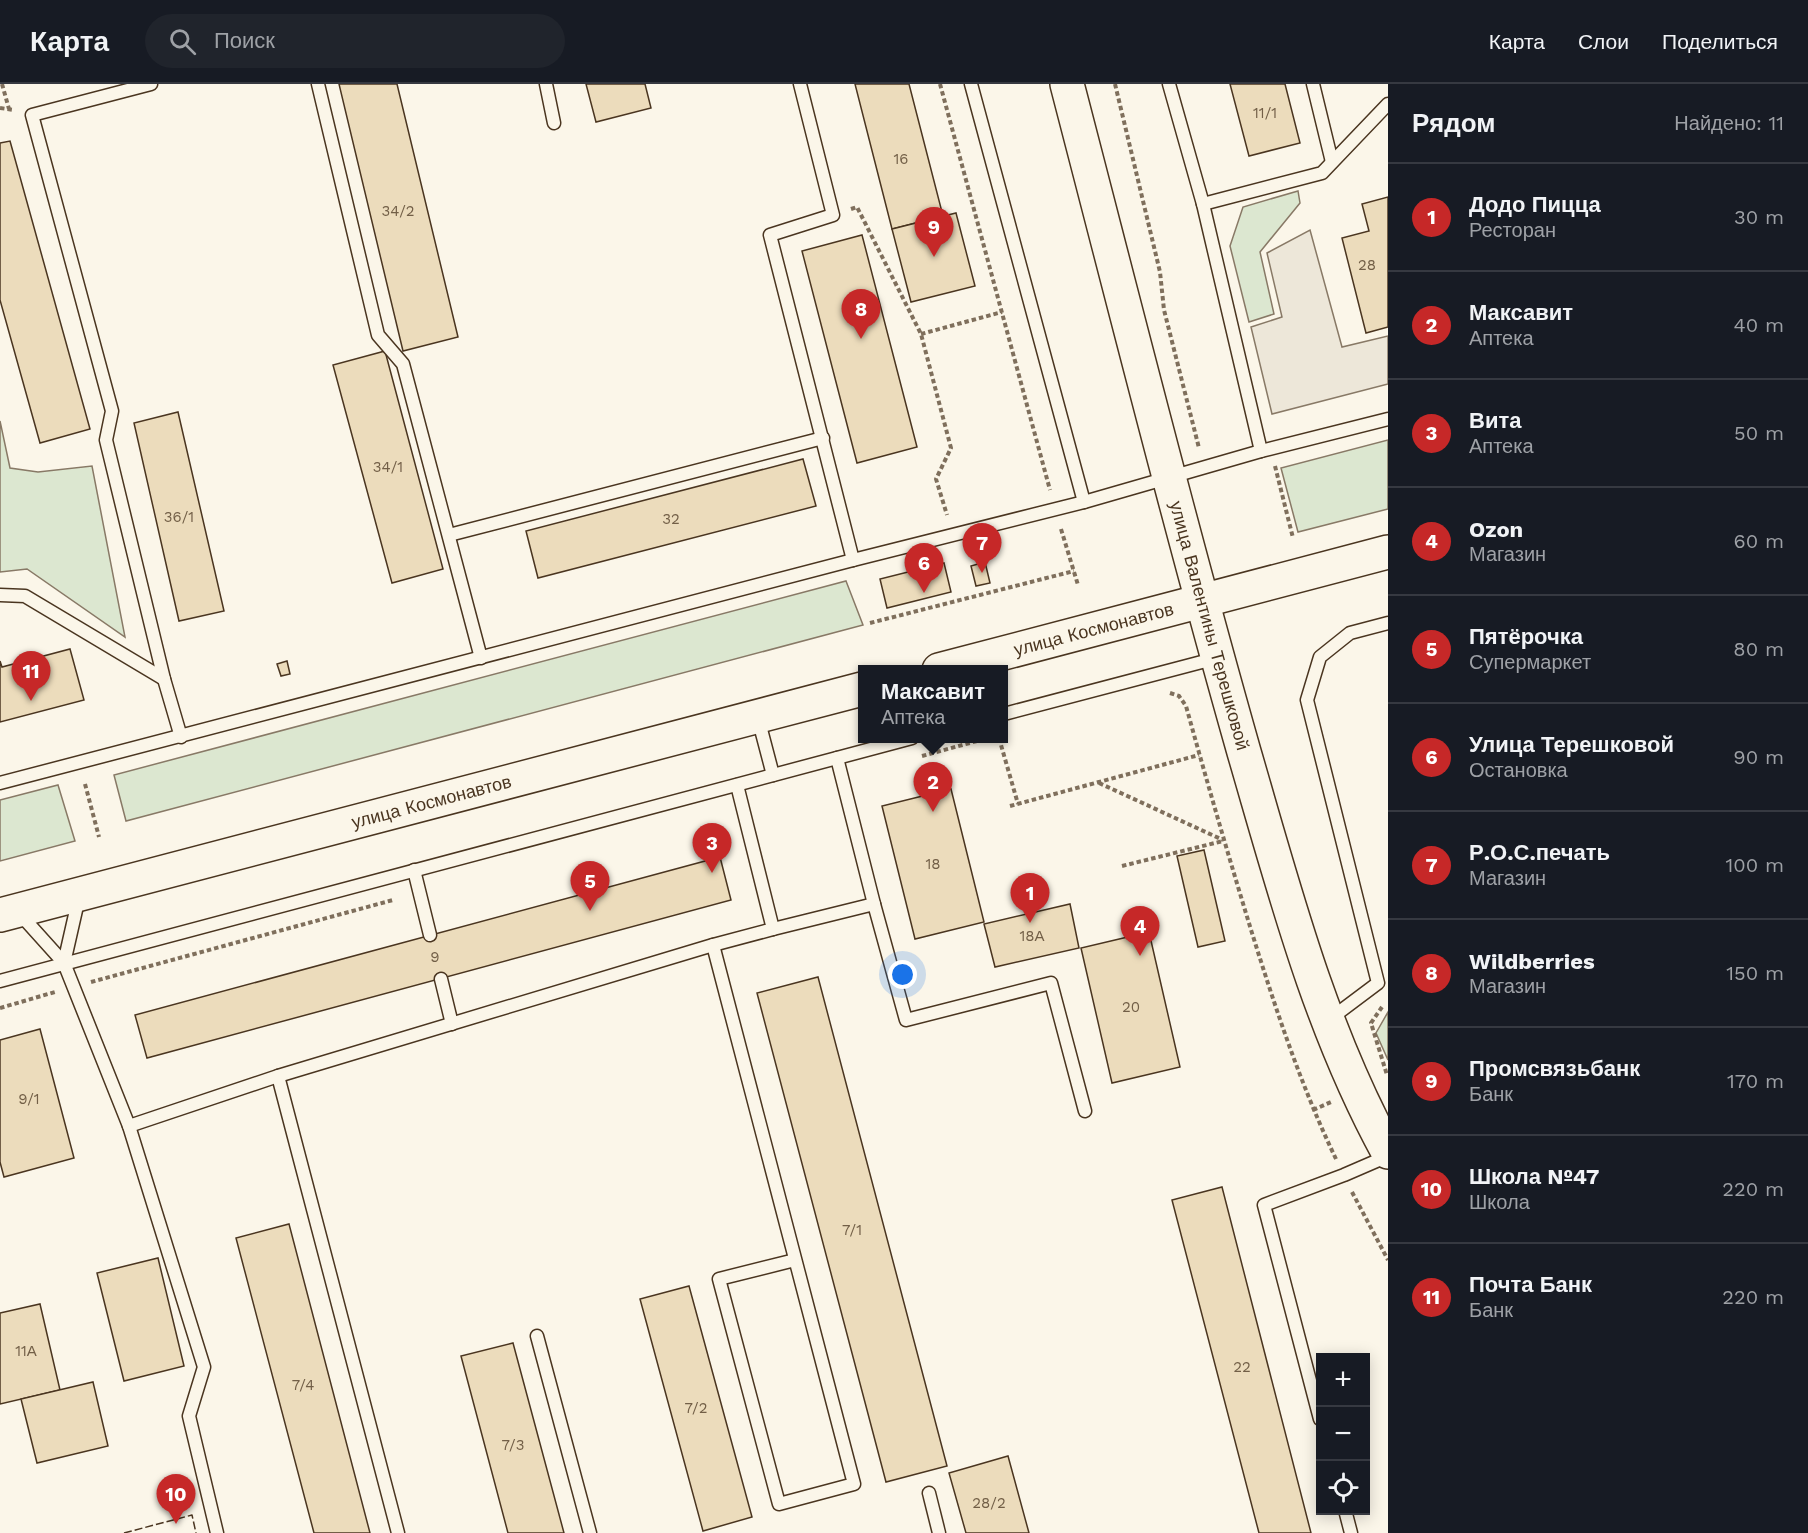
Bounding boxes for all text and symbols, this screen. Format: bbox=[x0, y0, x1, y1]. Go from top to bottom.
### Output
search box bbox=[145, 14, 565, 68]
text: Карта bbox=[30, 25, 109, 58]
icon: search bbox=[166, 25, 199, 58]
text: Поиск bbox=[214, 28, 275, 53]
text: Карта bbox=[1489, 29, 1545, 54]
text: Слои bbox=[1578, 29, 1629, 54]
text: Поделиться bbox=[1662, 29, 1778, 54]
house number: 11/1 bbox=[1253, 104, 1277, 122]
text: Рядом bbox=[1412, 108, 1495, 138]
text: Найдено: 11 bbox=[1674, 111, 1784, 135]
house number: 16 bbox=[894, 150, 908, 168]
text: Додо Пицца bbox=[1469, 192, 1601, 217]
house number: 34/2 bbox=[381, 202, 415, 220]
text: 1 bbox=[1427, 205, 1436, 229]
text: 30 m bbox=[1734, 205, 1784, 229]
pin: 9 bbox=[914, 208, 954, 257]
text: Ресторан bbox=[1469, 218, 1556, 242]
house number: 28 bbox=[1358, 256, 1376, 274]
pin: 8 bbox=[842, 290, 880, 339]
text: Максавит bbox=[1469, 300, 1573, 325]
text: 2 bbox=[1426, 313, 1437, 337]
text: 40 m bbox=[1733, 313, 1784, 337]
text: Аптека bbox=[1469, 326, 1534, 350]
text: Вита bbox=[1469, 408, 1521, 433]
text: 3 bbox=[1426, 421, 1437, 445]
text: 50 m bbox=[1734, 421, 1784, 445]
text: Аптека bbox=[1469, 434, 1534, 458]
house number: 34/1 bbox=[373, 458, 403, 476]
street label: улица Валентины Терешковой bbox=[1166, 499, 1254, 753]
house number: 36/1 bbox=[164, 508, 194, 526]
house number: 32 bbox=[662, 510, 680, 528]
text: Ozon bbox=[1469, 517, 1523, 542]
pin: 7 bbox=[962, 524, 1002, 573]
text: 4 bbox=[1425, 529, 1438, 553]
text: 60 m bbox=[1734, 529, 1784, 553]
text: Магазин bbox=[1469, 542, 1546, 566]
pin: 6 bbox=[904, 544, 944, 593]
street label: улица Космонавтов bbox=[1011, 598, 1176, 660]
text: Пятёрочка bbox=[1469, 624, 1583, 649]
text: 5 bbox=[1426, 637, 1437, 661]
text: 80 m bbox=[1733, 637, 1784, 661]
text: Супермаркет bbox=[1469, 650, 1591, 674]
pin: 11 bbox=[12, 652, 51, 701]
popup bbox=[858, 665, 1008, 743]
text: Максавит bbox=[881, 679, 985, 704]
text: Аптека bbox=[881, 705, 945, 729]
text: Улица Терешковой bbox=[1469, 732, 1674, 757]
text: 6 bbox=[1425, 745, 1438, 769]
text: 90 m bbox=[1733, 745, 1784, 769]
text: Остановка bbox=[1469, 758, 1568, 782]
pin: 2 bbox=[914, 762, 952, 812]
street label: улица Космонавтов bbox=[349, 770, 513, 832]
pin: 3 bbox=[692, 824, 732, 873]
text: Р.О.С.печать bbox=[1469, 840, 1610, 865]
text: 7 bbox=[1425, 853, 1438, 877]
text: 100 m bbox=[1725, 853, 1784, 877]
house number: 18 bbox=[925, 855, 941, 873]
pin: 5 bbox=[570, 862, 610, 911]
text: Магазин bbox=[1469, 866, 1546, 890]
pin: 1 bbox=[1010, 874, 1050, 923]
pin: 4 bbox=[1120, 906, 1160, 956]
house number: 18А bbox=[1019, 927, 1045, 945]
house number: 9 bbox=[430, 948, 440, 966]
text: Wildberries bbox=[1469, 949, 1595, 974]
your location bbox=[888, 960, 917, 989]
text: 8 bbox=[1425, 961, 1438, 985]
text: 150 m bbox=[1726, 961, 1784, 985]
text: Магазин bbox=[1469, 974, 1546, 998]
house number: 20 bbox=[1122, 998, 1140, 1016]
text: Промсвязьбанк bbox=[1469, 1056, 1640, 1081]
text: 9 bbox=[1425, 1069, 1438, 1093]
text: 170 m bbox=[1727, 1069, 1784, 1093]
text: Банк bbox=[1469, 1082, 1513, 1106]
house number: 9/1 bbox=[18, 1090, 40, 1108]
text: Школа №47 bbox=[1469, 1164, 1599, 1189]
text: 10 bbox=[1421, 1177, 1442, 1201]
text: 220 m bbox=[1722, 1177, 1784, 1201]
text: Школа bbox=[1469, 1190, 1530, 1214]
house number: 7/1 bbox=[842, 1221, 862, 1239]
text: Почта Банк bbox=[1469, 1272, 1592, 1297]
text: 11 bbox=[1423, 1285, 1440, 1309]
text: 220 m bbox=[1722, 1285, 1784, 1309]
text: Банк bbox=[1469, 1298, 1513, 1322]
house number: 11А bbox=[15, 1342, 37, 1360]
map controls bbox=[1316, 1353, 1370, 1515]
button: + bbox=[1316, 1353, 1370, 1407]
house number: 22 bbox=[1233, 1358, 1251, 1376]
house number: 7/4 bbox=[292, 1376, 314, 1394]
house number: 7/2 bbox=[685, 1399, 707, 1417]
button: − bbox=[1316, 1407, 1370, 1461]
house number: 7/3 bbox=[502, 1436, 524, 1454]
button: locate bbox=[1316, 1461, 1370, 1515]
pin: 10 bbox=[156, 1474, 195, 1524]
house number: 28/2 bbox=[972, 1494, 1006, 1512]

